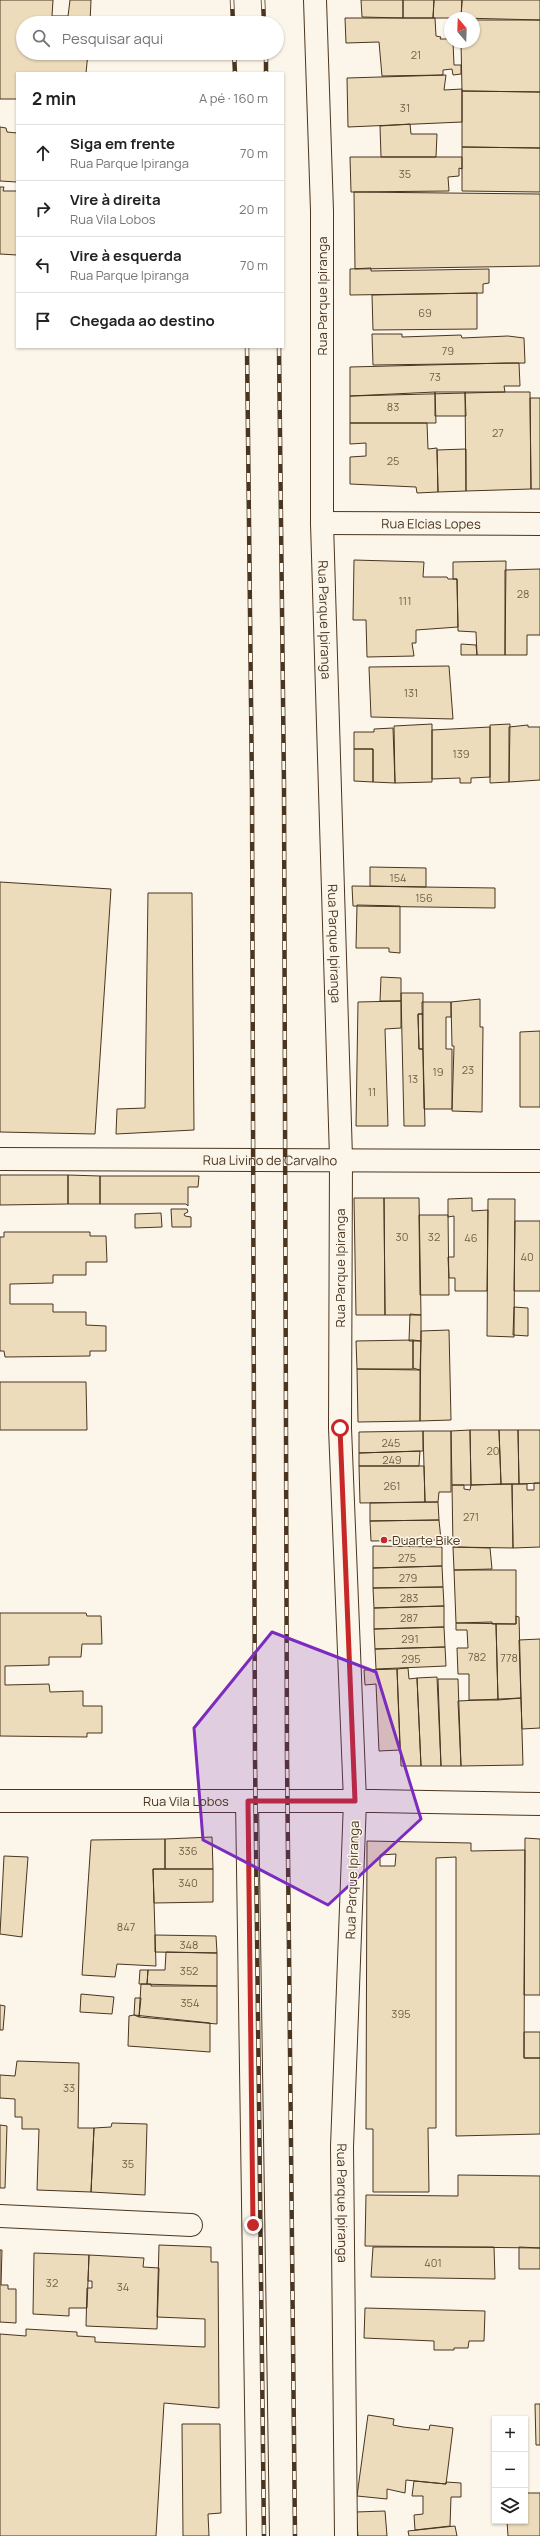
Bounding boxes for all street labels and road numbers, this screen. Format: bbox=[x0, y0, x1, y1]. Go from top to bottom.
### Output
street label: Rua Parque Ipiranga bbox=[313, 237, 331, 355]
street label: Rua Elcias Lopes bbox=[381, 514, 481, 533]
street label: Rua Parque Ipiranga bbox=[314, 560, 336, 680]
street label: Rua Parque Ipiranga bbox=[324, 884, 345, 1003]
street label: Rua Livino de Carvalho bbox=[203, 1151, 337, 1169]
street label: Rua Parque Ipiranga bbox=[331, 1209, 349, 1327]
street label: Rua Vila Lobos bbox=[143, 1792, 229, 1810]
street label: Rua Parque Ipiranga bbox=[341, 1820, 363, 1940]
street label: Rua Parque Ipiranga bbox=[333, 2143, 352, 2263]

